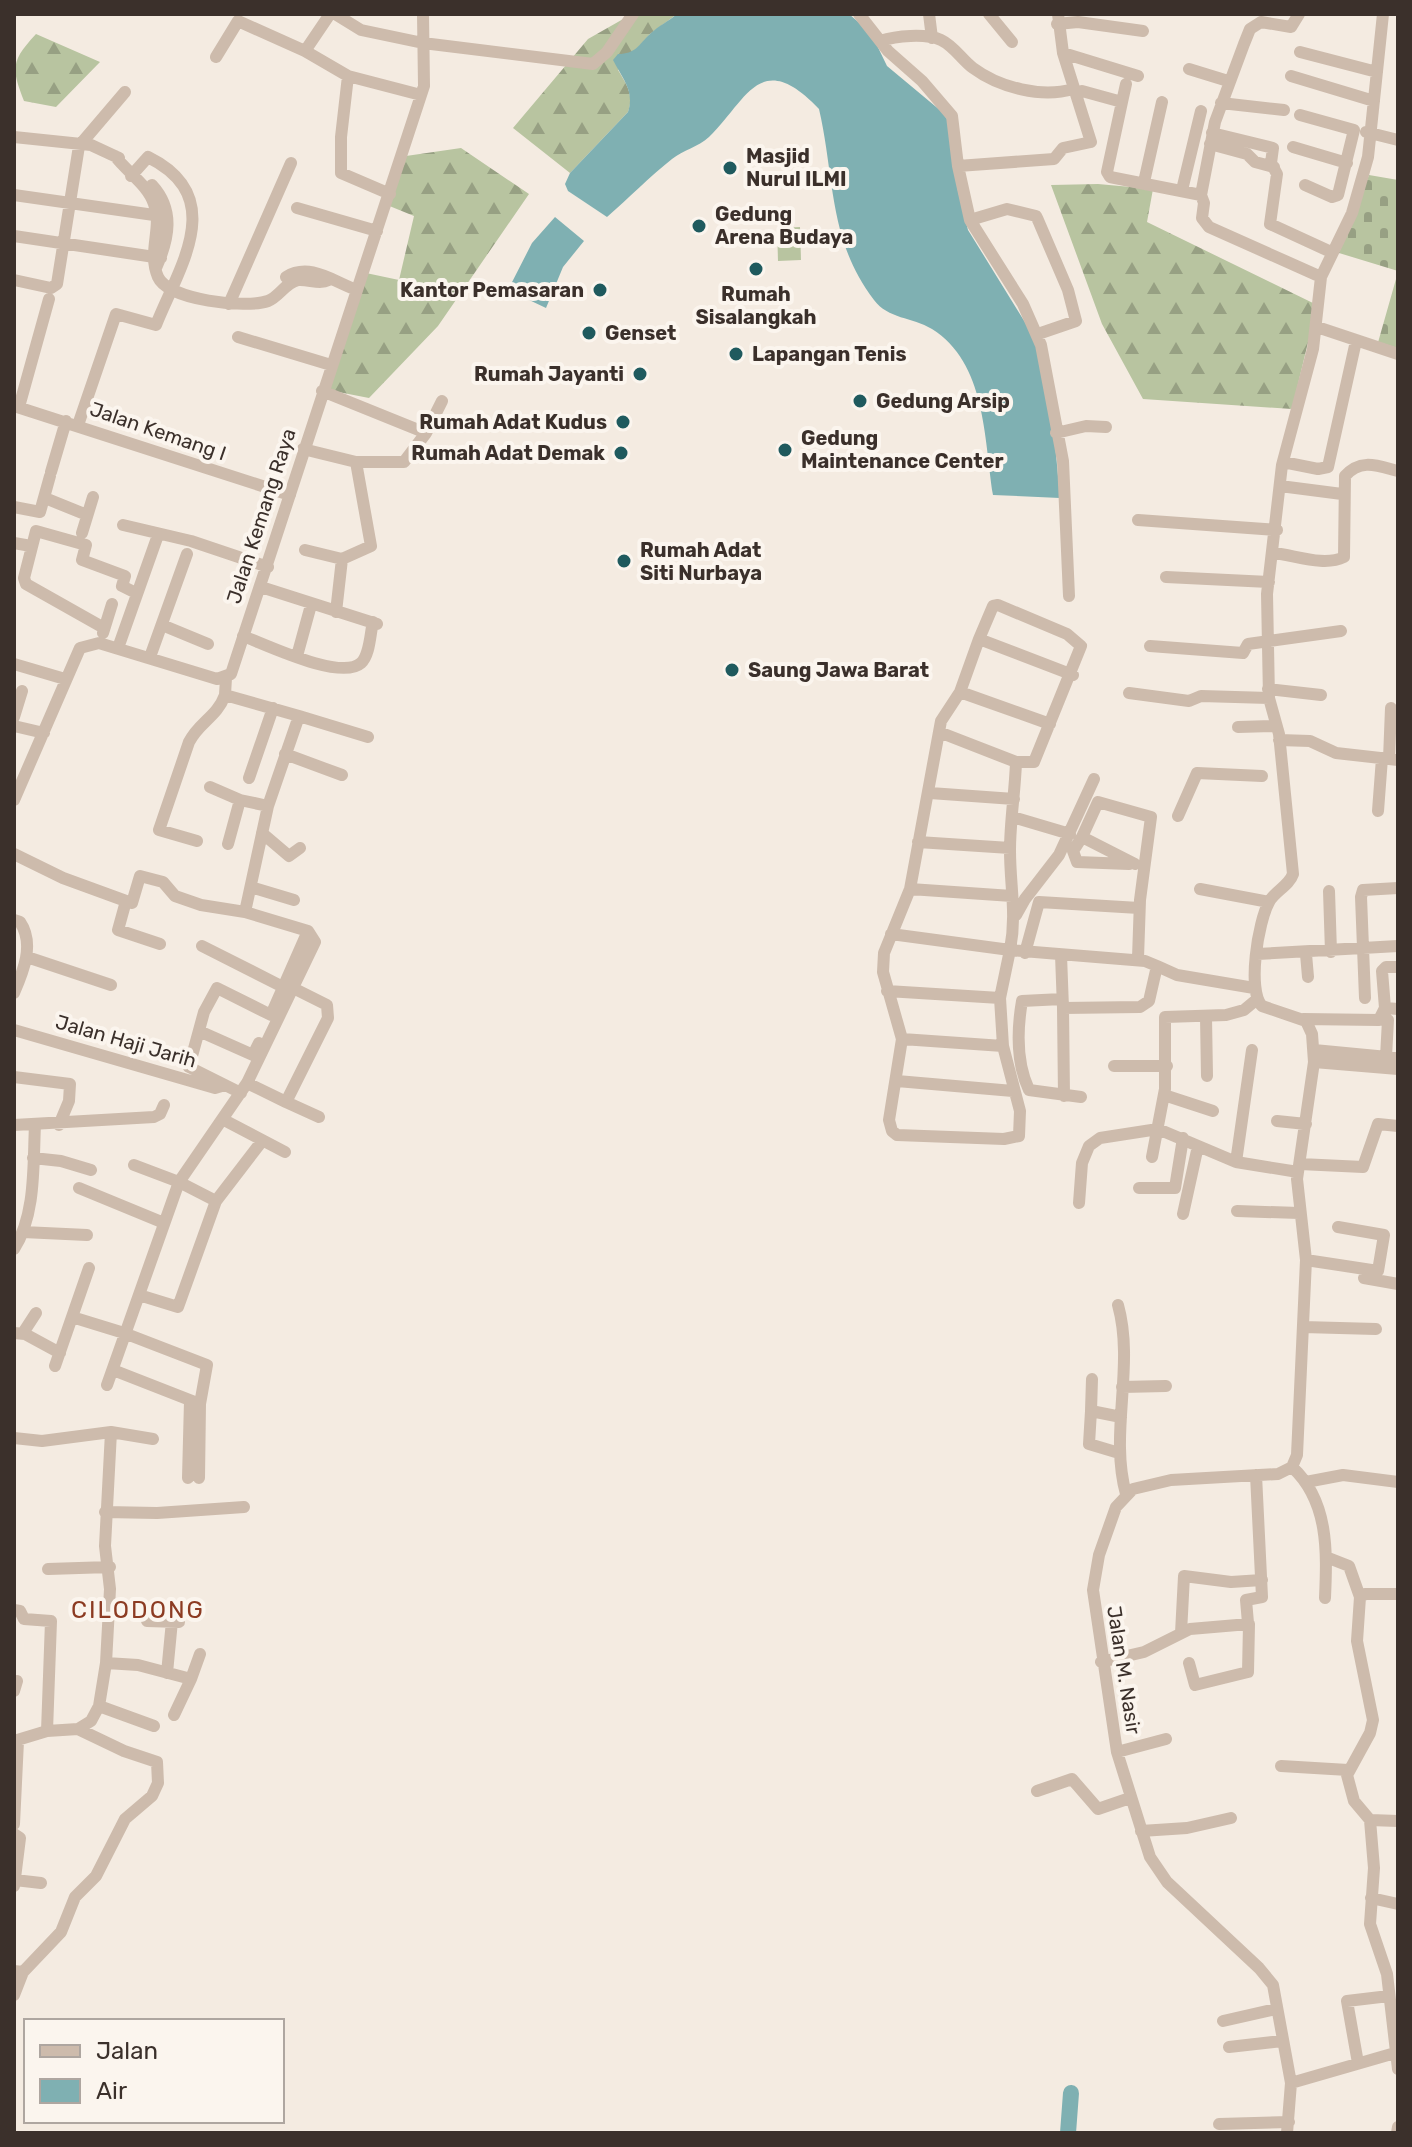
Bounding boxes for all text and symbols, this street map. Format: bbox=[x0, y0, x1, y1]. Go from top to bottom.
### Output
place label: Masjid Nurul ILMI bbox=[746, 144, 847, 191]
marker: Masjid Nurul ILMI bbox=[721, 159, 739, 177]
place label: Gedung Arena Budaya bbox=[715, 202, 853, 249]
marker: Gedung Arena Budaya bbox=[690, 217, 708, 235]
marker: Rumah Sisalangkah bbox=[747, 260, 765, 278]
place label: Kantor Pemasaran bbox=[400, 278, 584, 302]
marker: Kantor Pemasaran bbox=[591, 281, 609, 299]
place label: Rumah Sisalangkah bbox=[695, 282, 817, 329]
place label: Genset bbox=[605, 321, 676, 345]
marker: Genset bbox=[580, 324, 598, 342]
place label: Lapangan Tenis bbox=[752, 342, 907, 366]
marker: Lapangan Tenis bbox=[727, 345, 745, 363]
place label: Rumah Jayanti bbox=[474, 362, 624, 386]
marker: Rumah Jayanti bbox=[631, 365, 649, 383]
place label: Gedung Arsip bbox=[876, 389, 1010, 413]
marker: Gedung Arsip bbox=[851, 392, 869, 410]
street label: Jalan Kemang I bbox=[87, 396, 229, 466]
place label: Rumah Adat Kudus bbox=[419, 410, 607, 434]
marker: Rumah Adat Kudus bbox=[614, 413, 632, 431]
street label: Jalan Kemang Raya bbox=[221, 425, 301, 607]
place label: Gedung Maintenance Center bbox=[801, 426, 1003, 473]
place label: Rumah Adat Demak bbox=[411, 441, 605, 465]
marker: Gedung Maintenance Center bbox=[776, 441, 794, 459]
marker: Rumah Adat Demak bbox=[612, 444, 630, 462]
place label: Rumah Adat Siti Nurbaya bbox=[640, 538, 762, 585]
marker: Rumah Adat Siti Nurbaya bbox=[615, 552, 633, 570]
place label: Saung Jawa Barat bbox=[748, 658, 929, 682]
marker: Saung Jawa Barat bbox=[723, 661, 741, 679]
street label: Jalan Haji Jarih bbox=[53, 1009, 199, 1073]
district label: CILODONG bbox=[71, 1596, 205, 1624]
street label: Jalan M. Nasir bbox=[1102, 1604, 1146, 1736]
legend bbox=[24, 2019, 284, 2123]
text: Jalan bbox=[96, 2037, 158, 2065]
text: Air bbox=[96, 2077, 127, 2105]

